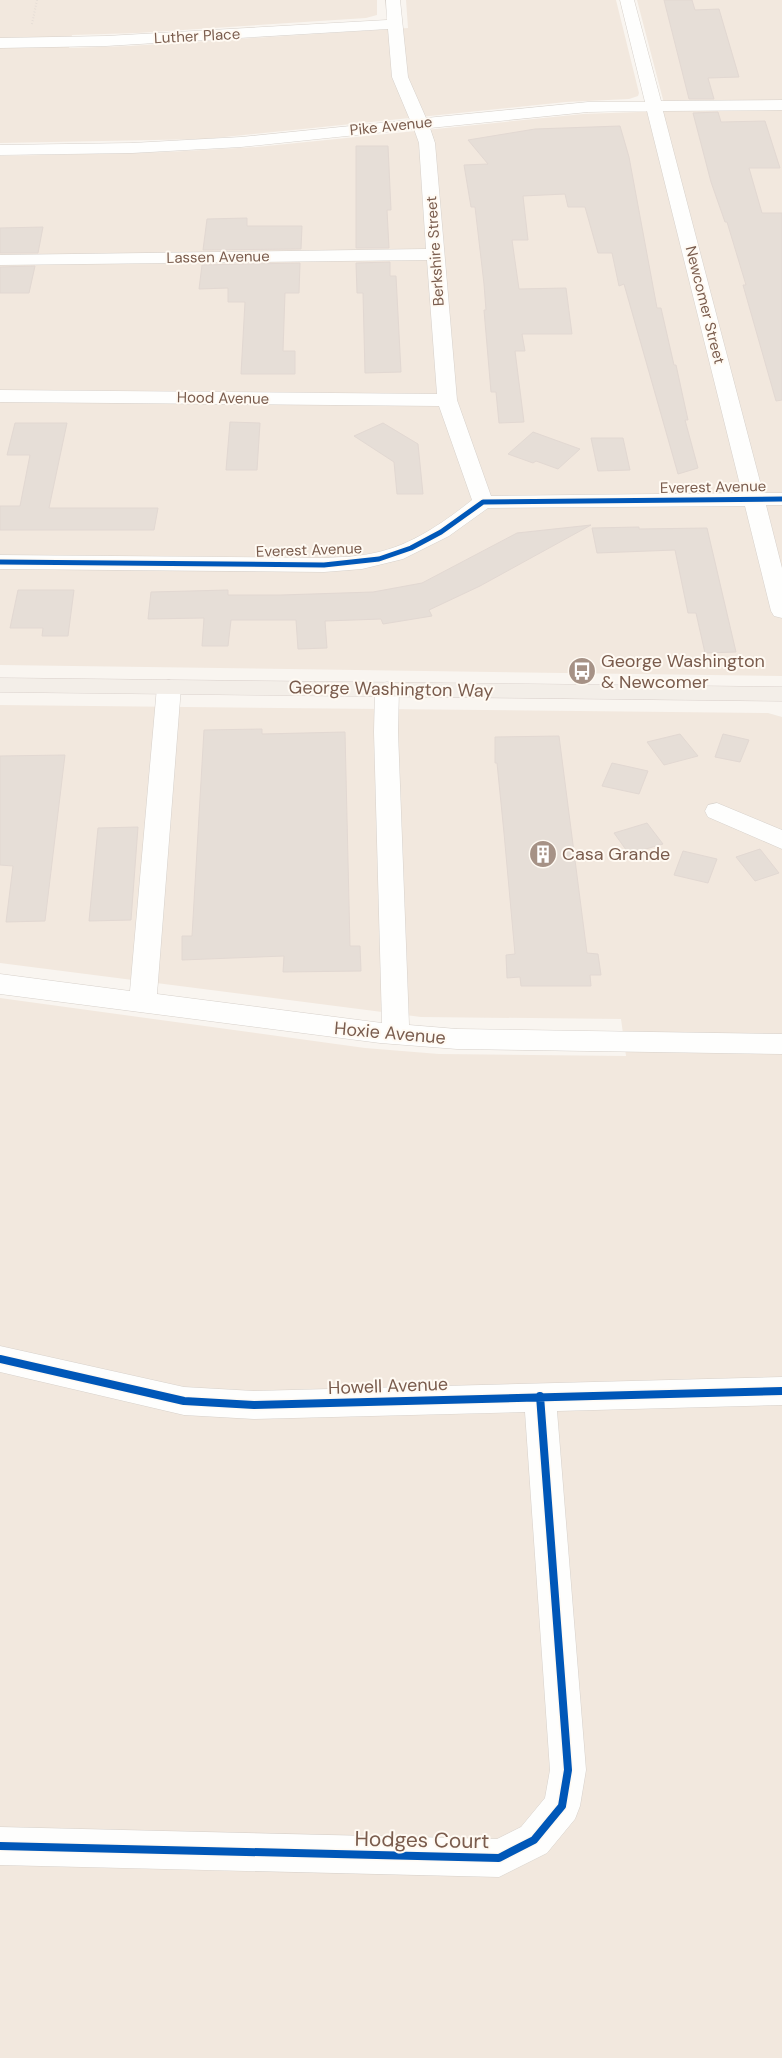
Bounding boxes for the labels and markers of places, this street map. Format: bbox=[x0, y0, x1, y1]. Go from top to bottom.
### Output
place label: George Washington & Newcomer bbox=[601, 649, 765, 694]
bus stop icon: George Washington & Newcomer bbox=[567, 656, 597, 686]
building icon: Casa Grande bbox=[528, 839, 558, 869]
place label: Casa Grande bbox=[562, 842, 670, 866]

